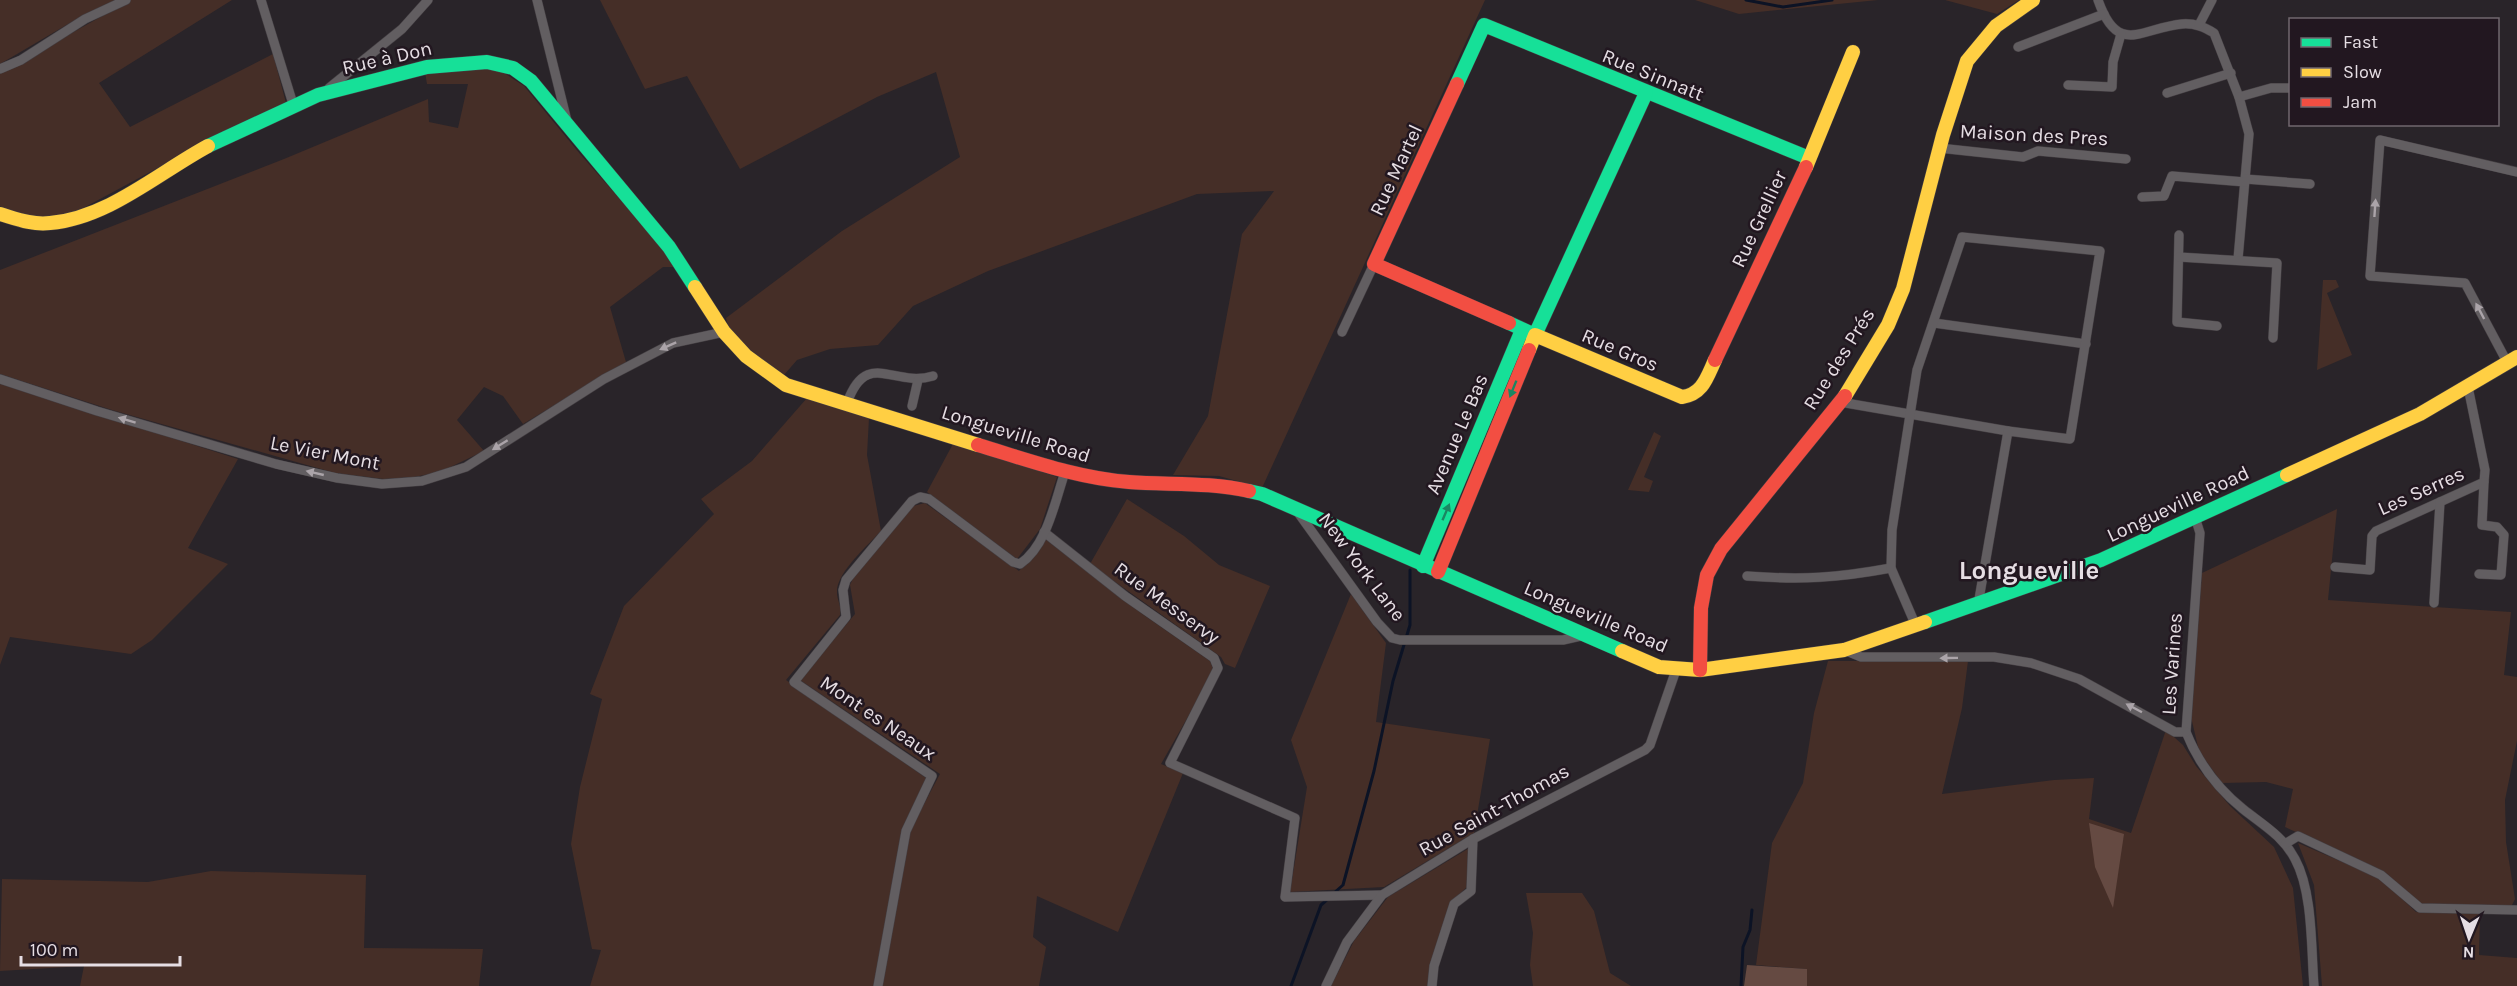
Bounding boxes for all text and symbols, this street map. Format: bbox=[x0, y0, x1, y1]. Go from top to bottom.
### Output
legend bbox=[2289, 18, 2499, 126]
text: Fast bbox=[2343, 31, 2378, 53]
street label: Rue à Don bbox=[340, 37, 434, 79]
street label: Rue Sinnatt bbox=[1599, 44, 1708, 106]
text: Slow bbox=[2343, 61, 2382, 83]
text: Jam bbox=[2343, 91, 2377, 113]
street label: Maison des Pres bbox=[1959, 120, 2109, 150]
street label: Rue Martel bbox=[1365, 121, 1427, 219]
street label: Rue Grellier bbox=[1727, 166, 1792, 271]
one-way arrow bbox=[2370, 199, 2380, 218]
one-way arrow bbox=[2475, 302, 2485, 319]
street label: Rue des Prés bbox=[1799, 304, 1879, 414]
street label: Rue Gros bbox=[1578, 324, 1662, 376]
one-way arrow bbox=[658, 341, 676, 351]
street label: Avenue Le Bas bbox=[1421, 370, 1493, 498]
one-way arrow bbox=[1508, 381, 1518, 399]
street label: Longueville Road bbox=[939, 400, 1093, 468]
one-way arrow bbox=[118, 415, 136, 424]
street label: Le Vier Mont bbox=[268, 431, 382, 475]
one-way arrow bbox=[492, 440, 508, 451]
street label: Longueville Road bbox=[2103, 461, 2253, 547]
street label: Les Serres bbox=[2374, 462, 2468, 520]
one-way arrow bbox=[306, 468, 324, 478]
one-way arrow bbox=[1441, 502, 1451, 520]
street label: New York Lane bbox=[1314, 508, 1410, 626]
district label: Longueville bbox=[1959, 555, 2099, 586]
street label: Rue Messervy bbox=[1110, 557, 1224, 649]
street label: Longueville Road bbox=[1520, 576, 1672, 658]
street label: Les Varines bbox=[2157, 612, 2187, 716]
one-way arrow bbox=[1940, 653, 1959, 662]
street label: Mont es Neaux bbox=[816, 671, 940, 765]
one-way arrow bbox=[2125, 704, 2142, 713]
street label: Rue Saint-Thomas bbox=[1415, 759, 1573, 861]
north arrow bbox=[2439, 908, 2499, 968]
scale bar bbox=[21, 929, 180, 967]
text: 100 m bbox=[30, 939, 78, 961]
text: N bbox=[2462, 943, 2475, 962]

